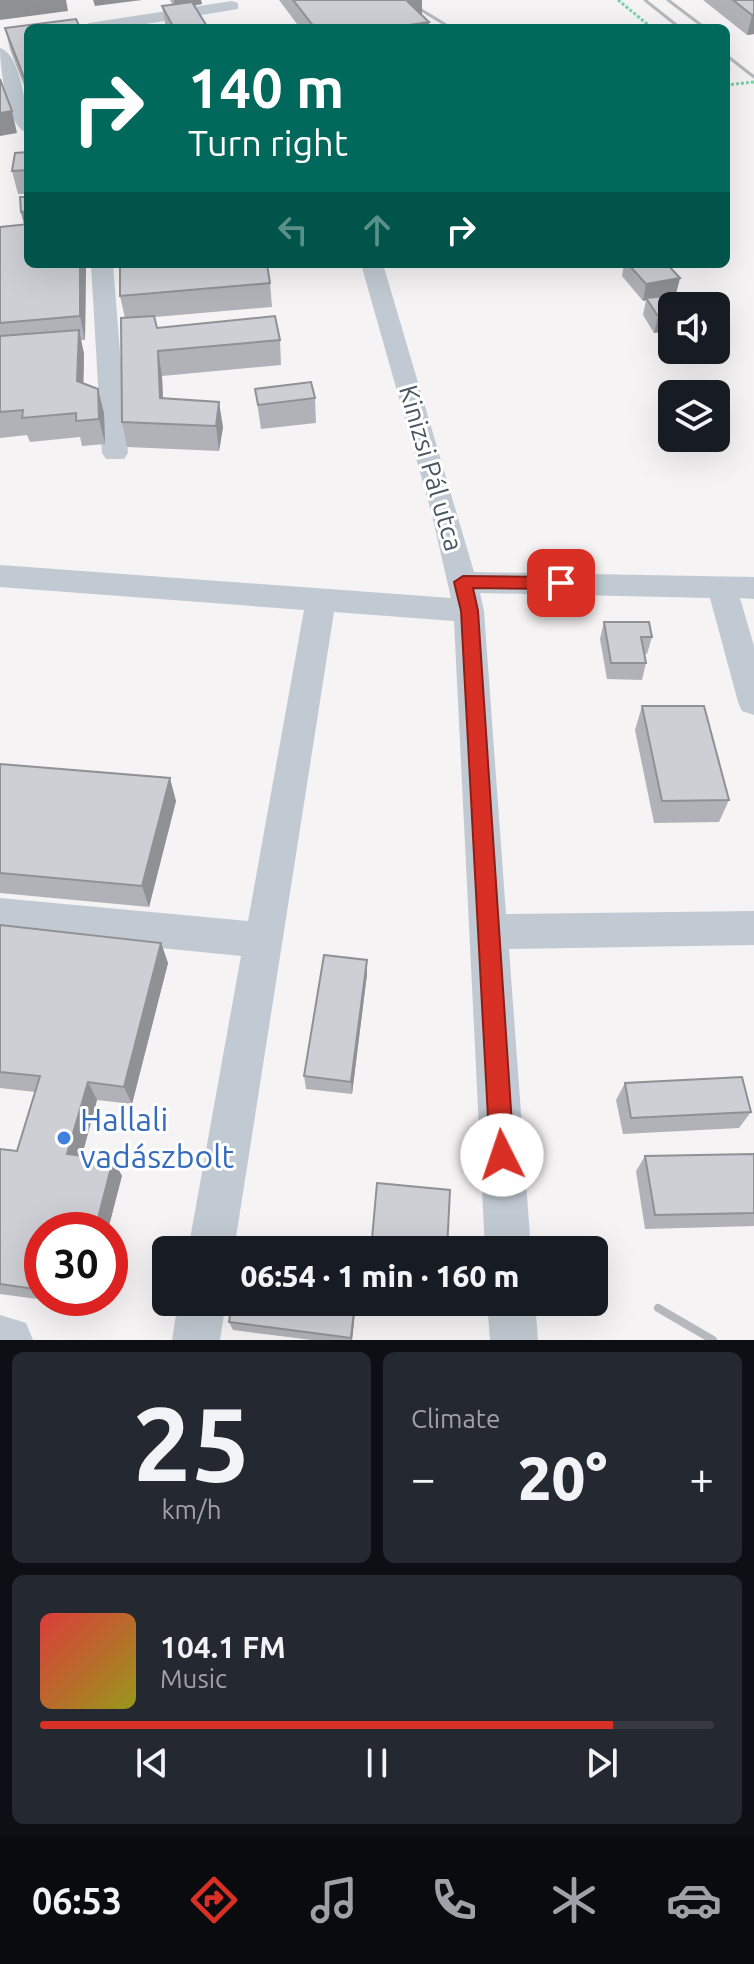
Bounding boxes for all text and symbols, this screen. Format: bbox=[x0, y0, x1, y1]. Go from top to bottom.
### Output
icon: right bbox=[56, 56, 160, 160]
text: 140 m bbox=[188, 56, 344, 119]
text: Turn right bbox=[188, 122, 348, 163]
icon: left bbox=[271, 208, 315, 252]
icon: ahead bbox=[355, 208, 399, 252]
icon: right bbox=[439, 208, 483, 252]
map controls bbox=[658, 292, 730, 452]
button: sound bbox=[658, 292, 730, 364]
button: layers bbox=[658, 380, 730, 452]
street label: Kinizsi Pál utca bbox=[394, 382, 469, 554]
pin bbox=[527, 549, 595, 617]
icon: arrive bbox=[539, 561, 583, 605]
place label: Hallali vadászbolt bbox=[80, 1101, 235, 1174]
position arrow bbox=[460, 1113, 544, 1197]
marker: Hallali vadászbolt bbox=[55, 1129, 73, 1147]
speed limit sign: 30 bbox=[24, 1212, 128, 1316]
text: 06:54 · 1 min · 160 m bbox=[241, 1259, 519, 1293]
text: 25 bbox=[133, 1384, 250, 1501]
text: Climate bbox=[411, 1404, 500, 1433]
text: 20° bbox=[518, 1444, 607, 1511]
text: − bbox=[411, 1453, 436, 1502]
text: + bbox=[689, 1453, 714, 1502]
text: km/h bbox=[161, 1495, 222, 1524]
text: 104.1 FM bbox=[160, 1630, 286, 1664]
text: Music bbox=[160, 1664, 227, 1693]
icon: previous bbox=[130, 1741, 174, 1785]
icon: pause bbox=[355, 1741, 399, 1785]
icon: next bbox=[580, 1741, 624, 1785]
icon: directions bbox=[186, 1872, 242, 1928]
icon: music bbox=[306, 1872, 362, 1928]
icon: phone bbox=[426, 1872, 482, 1928]
icon: climate bbox=[546, 1872, 602, 1928]
icon: car bbox=[666, 1872, 722, 1928]
text: 06:53 bbox=[32, 1880, 122, 1921]

